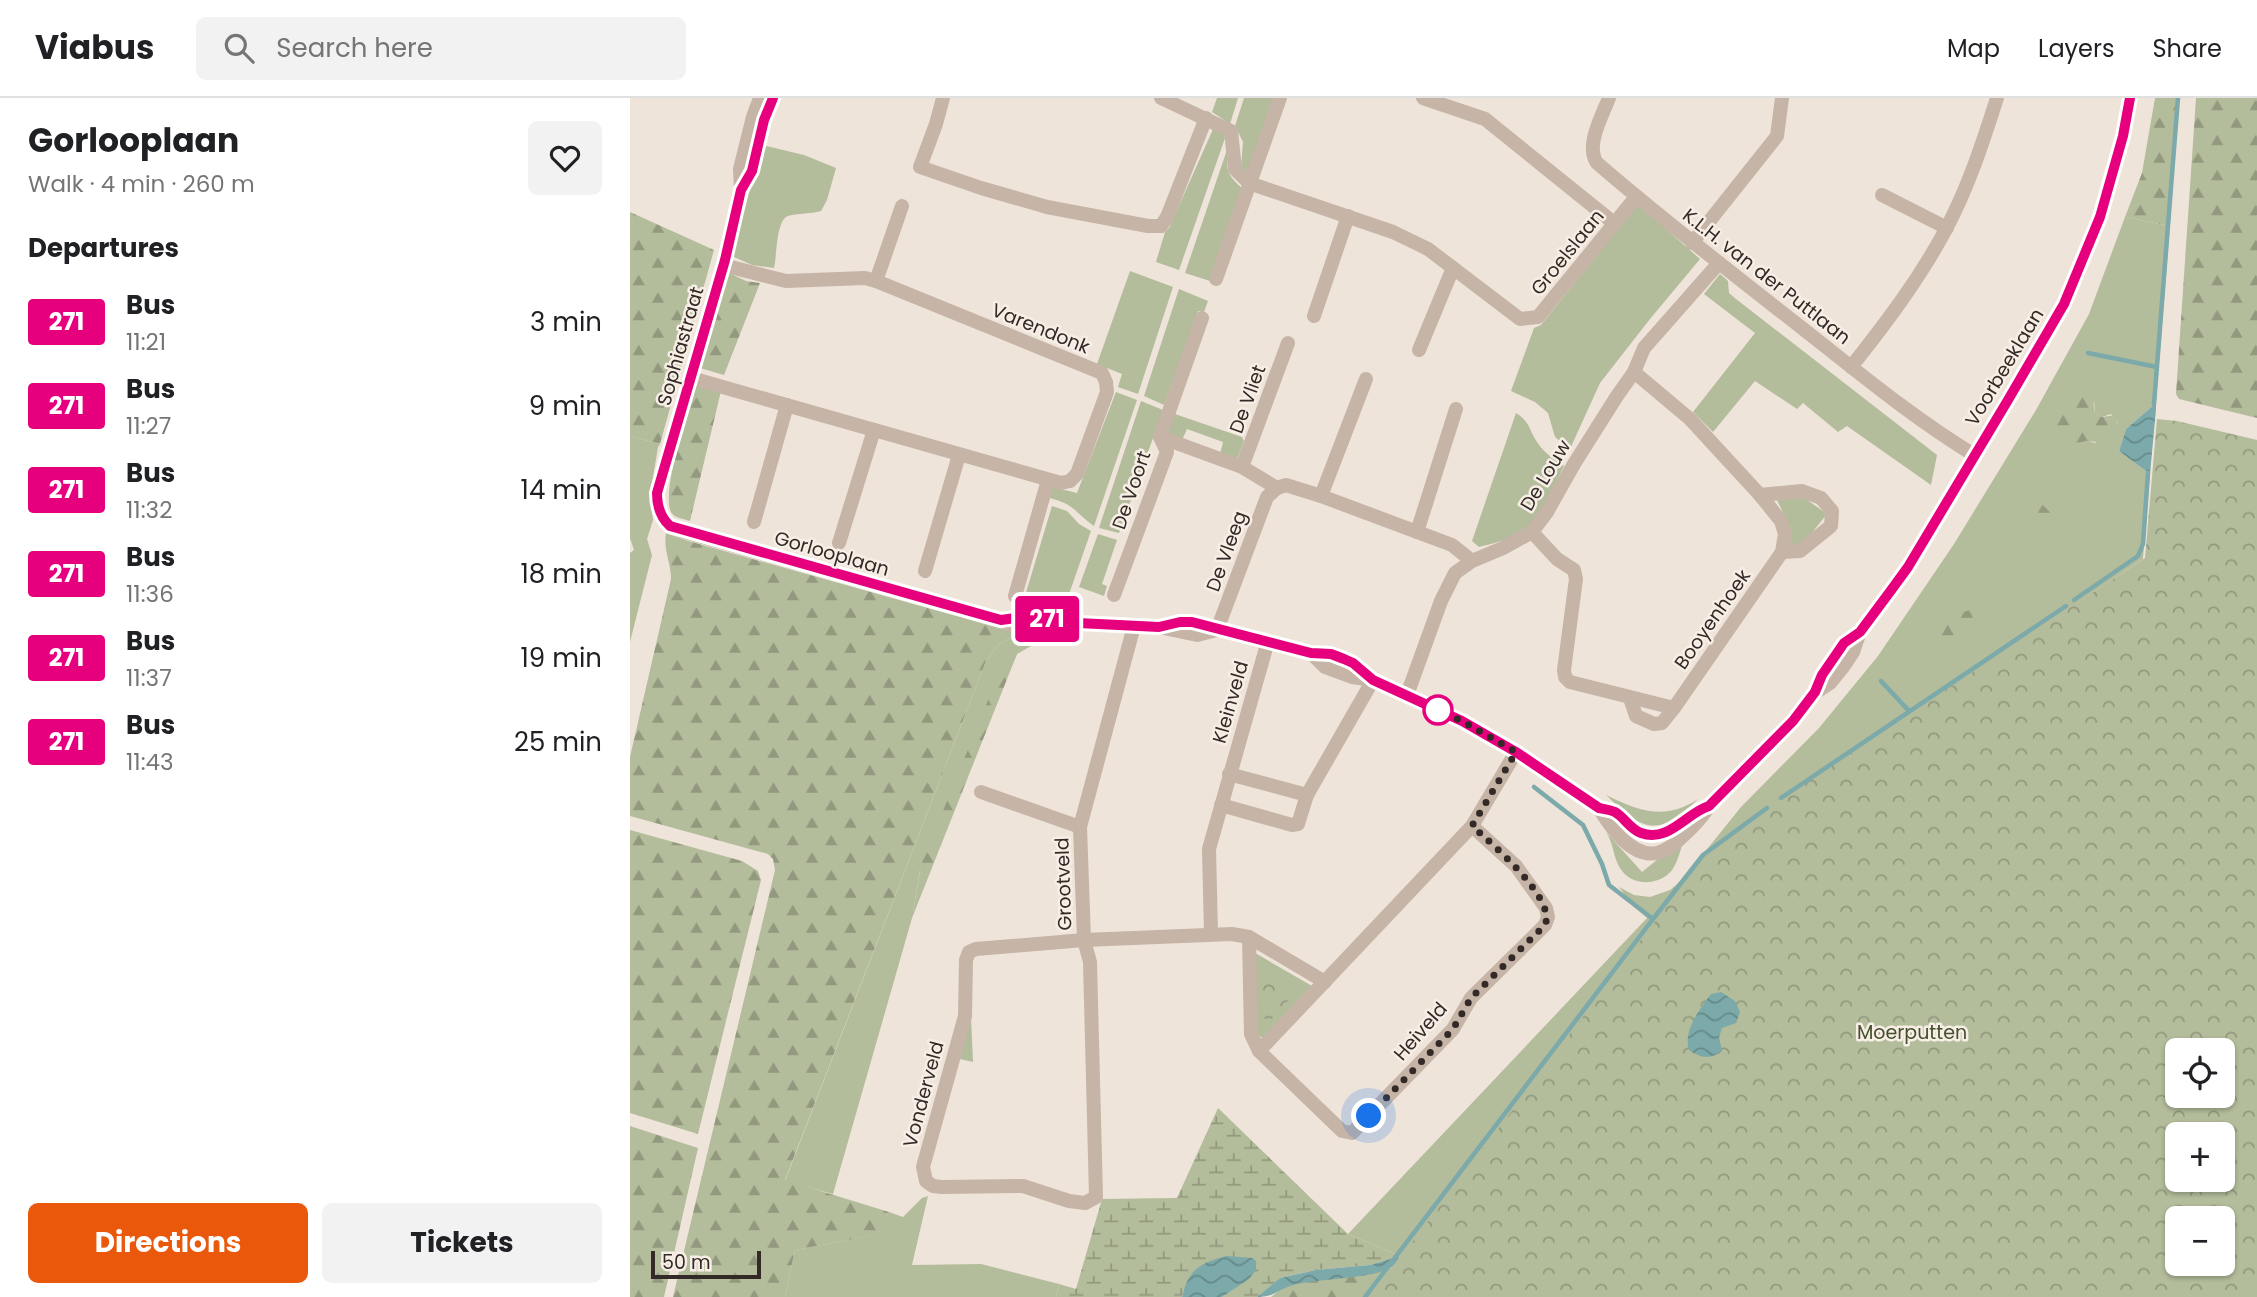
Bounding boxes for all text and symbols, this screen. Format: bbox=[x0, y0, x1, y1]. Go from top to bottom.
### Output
search box bbox=[196, 17, 686, 80]
text: Viabus bbox=[35, 24, 154, 71]
icon: search bbox=[220, 29, 258, 67]
text: Search here bbox=[276, 30, 433, 66]
text: Map bbox=[1947, 32, 2000, 65]
text: Layers bbox=[2038, 32, 2114, 65]
text: Share bbox=[2152, 32, 2222, 65]
text: Gorlooplaan bbox=[28, 117, 239, 164]
button: heart bbox=[528, 121, 602, 195]
text: Walk · 4 min · 260 m bbox=[28, 168, 255, 200]
street label: K.L.H. van der Puttlaan bbox=[1677, 202, 1856, 351]
street label: Groelslaan bbox=[1525, 204, 1610, 301]
text: Departures bbox=[28, 230, 179, 266]
street label: Sophiastraat bbox=[651, 284, 710, 409]
text: Bus bbox=[126, 287, 175, 323]
street label: Varendonk bbox=[988, 297, 1094, 360]
street label: Voorbeeklaan bbox=[1959, 303, 2050, 431]
text: 3 min bbox=[530, 304, 602, 340]
text: 271 bbox=[49, 305, 84, 338]
text: 11:21 bbox=[126, 326, 166, 358]
street label: De Vliet bbox=[1223, 361, 1272, 437]
text: Bus bbox=[126, 371, 175, 407]
text: 9 min bbox=[529, 388, 602, 424]
text: 271 bbox=[49, 389, 84, 422]
text: 11:27 bbox=[126, 410, 171, 442]
street label: De Louw bbox=[1514, 434, 1577, 516]
street label: De Voort bbox=[1105, 447, 1158, 533]
text: Bus bbox=[126, 455, 175, 491]
text: 14 min bbox=[521, 472, 602, 508]
text: 271 bbox=[49, 473, 84, 506]
text: 11:32 bbox=[126, 494, 172, 526]
street label: De Vleeg bbox=[1199, 507, 1254, 595]
street label: Gorlooplaan bbox=[771, 524, 892, 583]
text: Bus bbox=[126, 539, 175, 575]
text: 18 min bbox=[521, 556, 602, 592]
text: 271 bbox=[49, 557, 84, 590]
street label: Booyenhoek bbox=[1668, 564, 1757, 675]
text: 11:36 bbox=[126, 578, 174, 610]
line badge: 271 bbox=[1007, 596, 1087, 642]
text: 271 bbox=[1029, 602, 1065, 635]
text: Bus bbox=[126, 623, 175, 659]
text: 19 min bbox=[521, 640, 602, 676]
text: 271 bbox=[49, 641, 84, 674]
street label: Kleinveld bbox=[1206, 658, 1255, 747]
text: 11:37 bbox=[126, 662, 172, 694]
unlabelled marker bbox=[1423, 695, 1453, 725]
text: Bus bbox=[126, 707, 175, 743]
text: 25 min bbox=[514, 724, 602, 760]
text: 271 bbox=[49, 725, 84, 758]
text: 11:43 bbox=[126, 746, 174, 778]
street label: Grootveld bbox=[1048, 837, 1079, 931]
street label: Heiveld bbox=[1387, 996, 1453, 1066]
park label: Moerputten bbox=[1857, 1019, 1967, 1046]
street label: Vonderveld bbox=[896, 1038, 951, 1150]
map controls bbox=[2165, 1038, 2235, 1276]
button: locate bbox=[2165, 1038, 2235, 1108]
your location bbox=[1351, 1098, 1386, 1133]
button: + bbox=[2165, 1122, 2235, 1192]
button: Directions bbox=[28, 1203, 308, 1283]
button: Tickets bbox=[322, 1203, 602, 1283]
button: − bbox=[2165, 1206, 2235, 1276]
scale bar bbox=[651, 1248, 761, 1280]
text: 50 m bbox=[662, 1249, 711, 1276]

